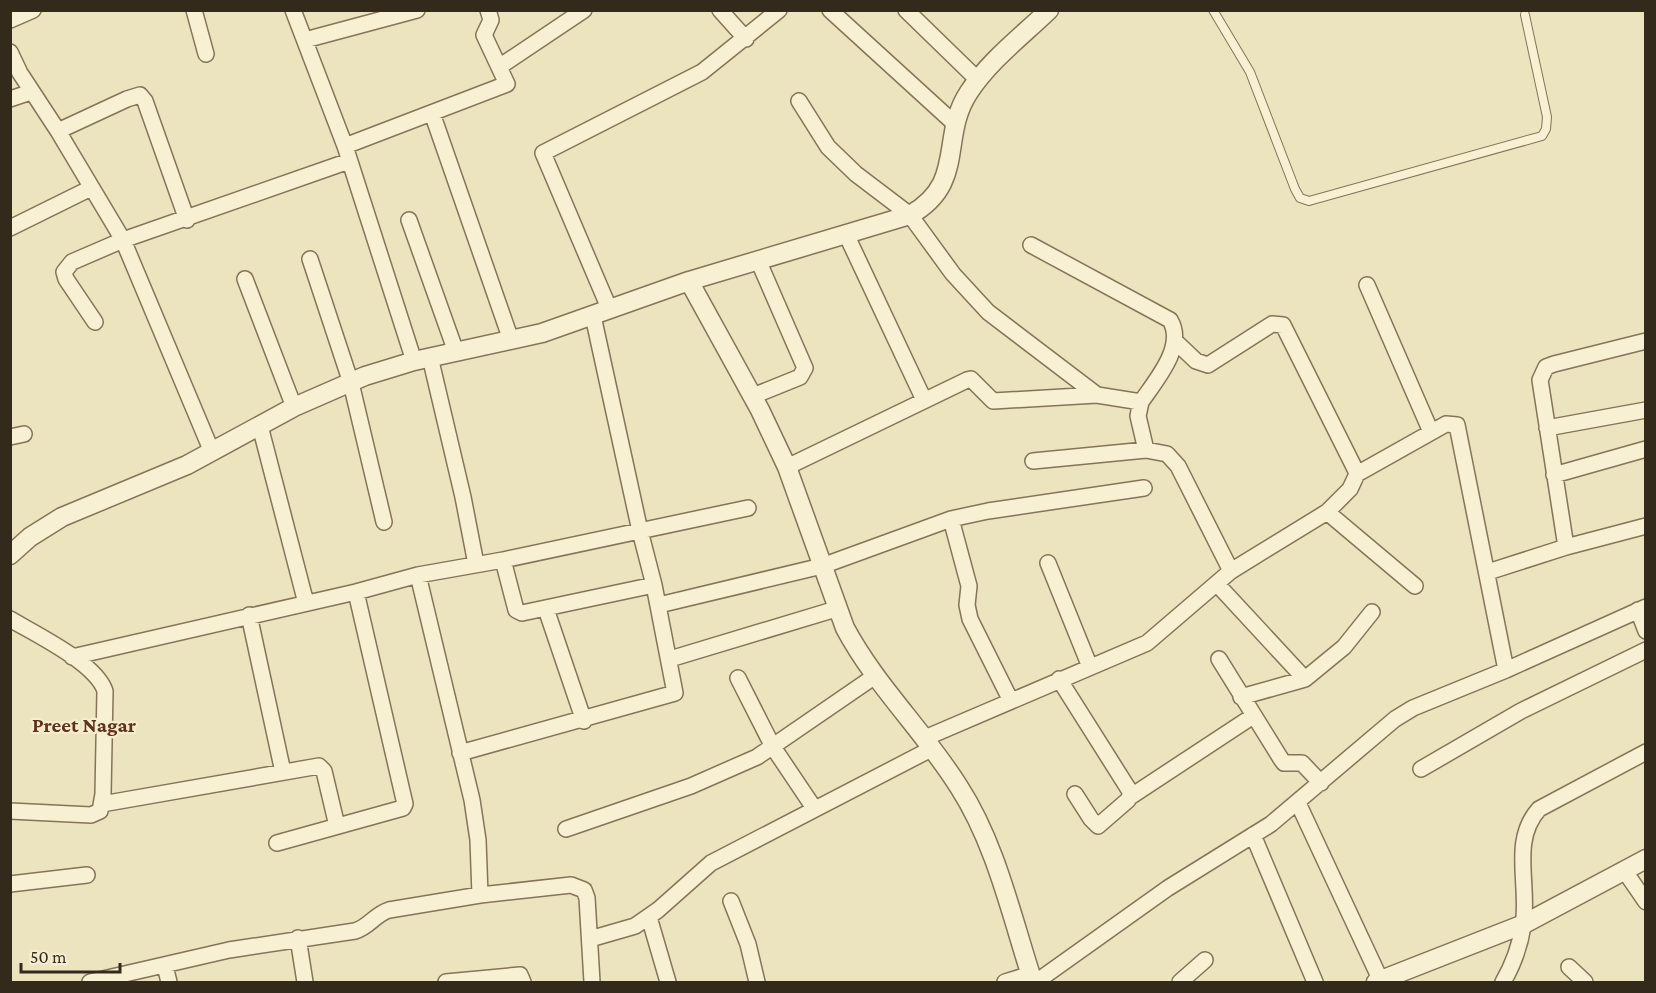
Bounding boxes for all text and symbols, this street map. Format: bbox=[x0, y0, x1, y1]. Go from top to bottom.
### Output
district label: Preet Nagar bbox=[32, 713, 137, 737]
scale bar bbox=[21, 936, 120, 974]
text: 50 m bbox=[30, 947, 67, 967]

